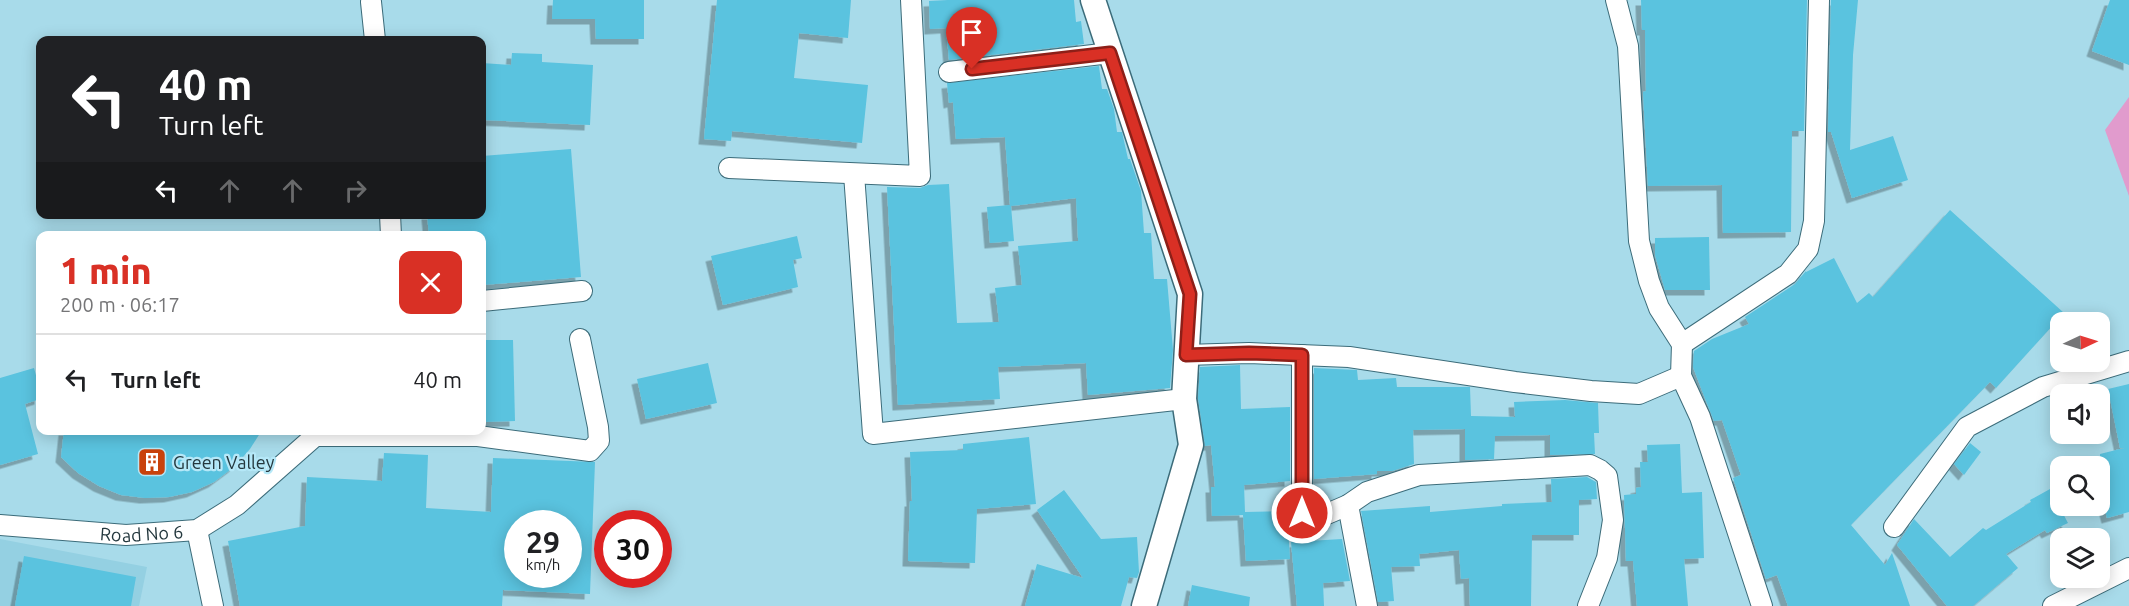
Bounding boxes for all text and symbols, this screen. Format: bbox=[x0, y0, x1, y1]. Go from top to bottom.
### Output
pin bbox=[946, 7, 997, 69]
icon: arrive bbox=[955, 16, 988, 49]
icon: left bbox=[60, 60, 138, 138]
text: 40 m bbox=[159, 61, 253, 108]
text: Turn left bbox=[159, 110, 263, 140]
icon: left bbox=[150, 174, 183, 207]
icon: ahead bbox=[213, 174, 246, 207]
icon: ahead bbox=[276, 174, 309, 207]
icon: right bbox=[339, 174, 372, 207]
text: 1 min bbox=[60, 250, 152, 291]
button: close bbox=[399, 251, 462, 314]
text: 200 m · 06:17 bbox=[60, 293, 180, 316]
north arrow bbox=[2050, 312, 2110, 372]
map controls bbox=[2050, 312, 2110, 588]
icon: left bbox=[60, 363, 93, 396]
text: Turn left bbox=[111, 367, 201, 392]
text: 40 m bbox=[413, 367, 462, 392]
button: sound bbox=[2050, 384, 2110, 444]
building icon: Green Valley bbox=[136, 446, 168, 478]
place label: Green Valley bbox=[173, 452, 275, 472]
button: search bbox=[2050, 456, 2110, 516]
position arrow bbox=[1270, 481, 1334, 545]
speed limit sign: 30 bbox=[594, 510, 672, 588]
street label: Road No 6 bbox=[99, 521, 184, 545]
text: 29 bbox=[526, 525, 560, 559]
button: layers bbox=[2050, 528, 2110, 588]
text: km/h bbox=[526, 556, 560, 573]

